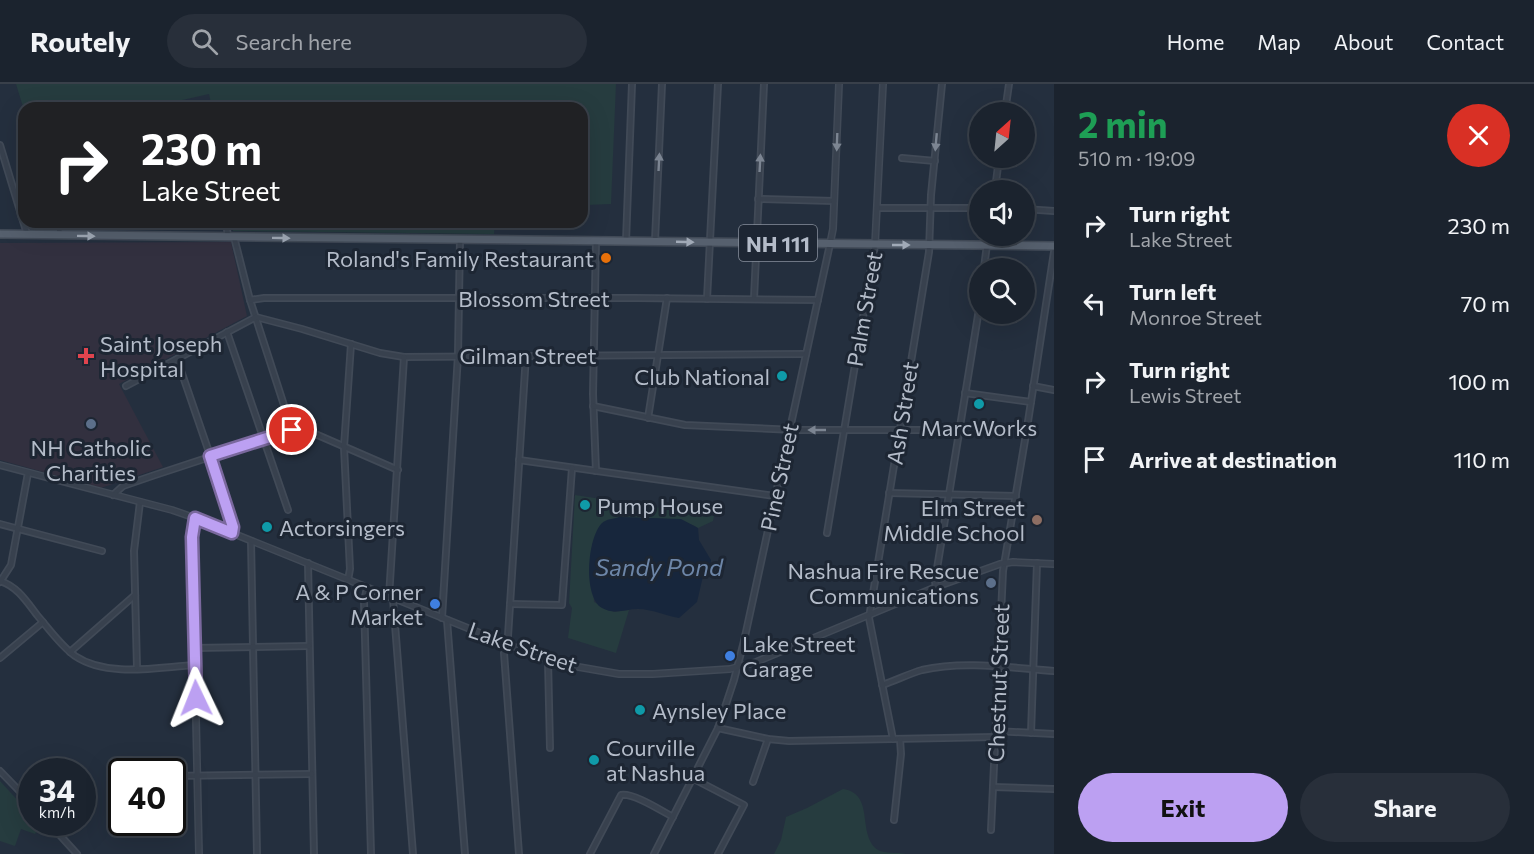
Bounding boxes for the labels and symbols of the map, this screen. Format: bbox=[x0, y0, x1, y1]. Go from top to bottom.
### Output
north arrow bbox=[969, 102, 1035, 168]
one-way arrow bbox=[832, 133, 841, 152]
one-way arrow bbox=[931, 133, 941, 152]
one-way arrow bbox=[654, 152, 663, 171]
one-way arrow bbox=[756, 154, 765, 173]
road number: NH 111 bbox=[739, 225, 817, 261]
one-way arrow bbox=[76, 231, 95, 241]
one-way arrow bbox=[271, 233, 290, 243]
one-way arrow bbox=[675, 237, 694, 247]
one-way arrow bbox=[891, 240, 910, 250]
place label: Roland's Family Restaurant bbox=[326, 245, 594, 272]
street label: Palm Street bbox=[841, 249, 887, 369]
marker: Roland's Family Restaurant bbox=[599, 251, 613, 265]
street label: Blossom Street bbox=[458, 285, 610, 312]
place label: Saint Joseph Hospital bbox=[100, 330, 222, 382]
street label: Gilman Street bbox=[459, 342, 597, 369]
marker: Saint Joseph Hospital bbox=[77, 347, 95, 365]
street label: Ash Street bbox=[881, 359, 923, 467]
place label: Club National bbox=[634, 363, 770, 390]
marker: Club National bbox=[775, 369, 789, 383]
marker: MarcWorks bbox=[972, 397, 986, 411]
pin bbox=[266, 404, 317, 455]
place label: MarcWorks bbox=[921, 414, 1037, 441]
marker: NH Catholic Charities bbox=[84, 417, 98, 431]
street label: Pine Street bbox=[754, 420, 804, 534]
one-way arrow bbox=[807, 425, 826, 435]
place label: NH Catholic Charities bbox=[31, 434, 151, 486]
place label: Pump House bbox=[597, 492, 723, 519]
place label: Elm Street Middle School bbox=[883, 494, 1025, 546]
marker: Pump House bbox=[578, 498, 592, 512]
marker: Elm Street Middle School bbox=[1030, 513, 1044, 527]
place label: Actorsingers bbox=[279, 514, 405, 541]
marker: Actorsingers bbox=[260, 520, 274, 534]
water label: Sandy Pond bbox=[595, 552, 724, 581]
place label: Nashua Fire Rescue Communications bbox=[787, 557, 979, 609]
marker: Nashua Fire Rescue Communications bbox=[984, 576, 998, 590]
place label: A & P Corner Market bbox=[295, 578, 423, 630]
marker: A & P Corner Market bbox=[428, 597, 442, 611]
street label: Chestnut Street bbox=[982, 603, 1014, 763]
street label: Lake Street bbox=[465, 616, 581, 678]
place label: Lake Street Garage bbox=[742, 630, 856, 682]
marker: Lake Street Garage bbox=[723, 649, 737, 663]
position arrow bbox=[164, 666, 228, 730]
place label: Aynsley Place bbox=[652, 697, 786, 724]
marker: Aynsley Place bbox=[633, 703, 647, 717]
place label: Courville at Nashua bbox=[606, 734, 705, 786]
marker: Courville at Nashua bbox=[587, 753, 601, 767]
speed limit sign: 40 bbox=[108, 758, 186, 836]

